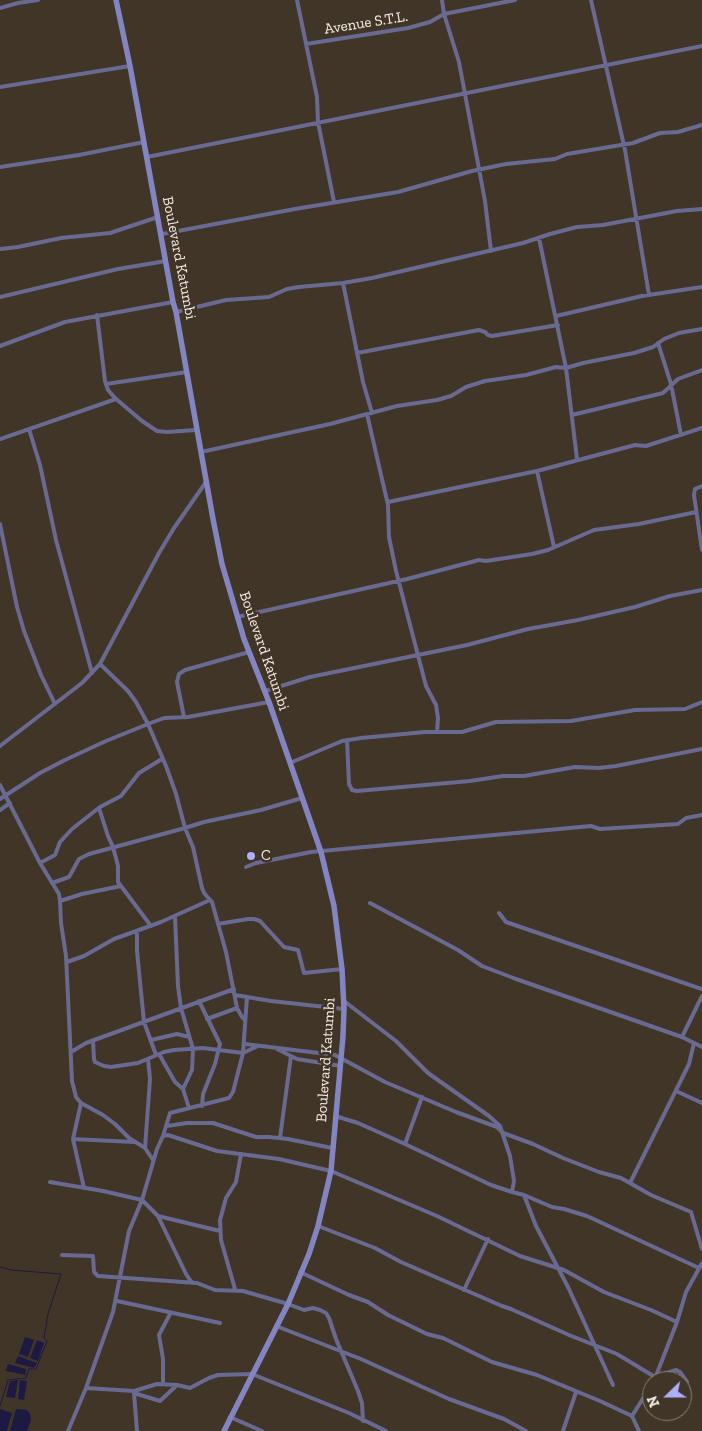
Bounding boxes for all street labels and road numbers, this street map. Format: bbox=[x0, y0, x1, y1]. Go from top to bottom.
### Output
street label: Avenue S.T.L. bbox=[323, 8, 409, 38]
street label: Boulevard Katumbi bbox=[158, 195, 200, 321]
street label: Boulevard Katumbi bbox=[235, 589, 293, 713]
street label: Boulevard Katumbi bbox=[313, 997, 339, 1123]

